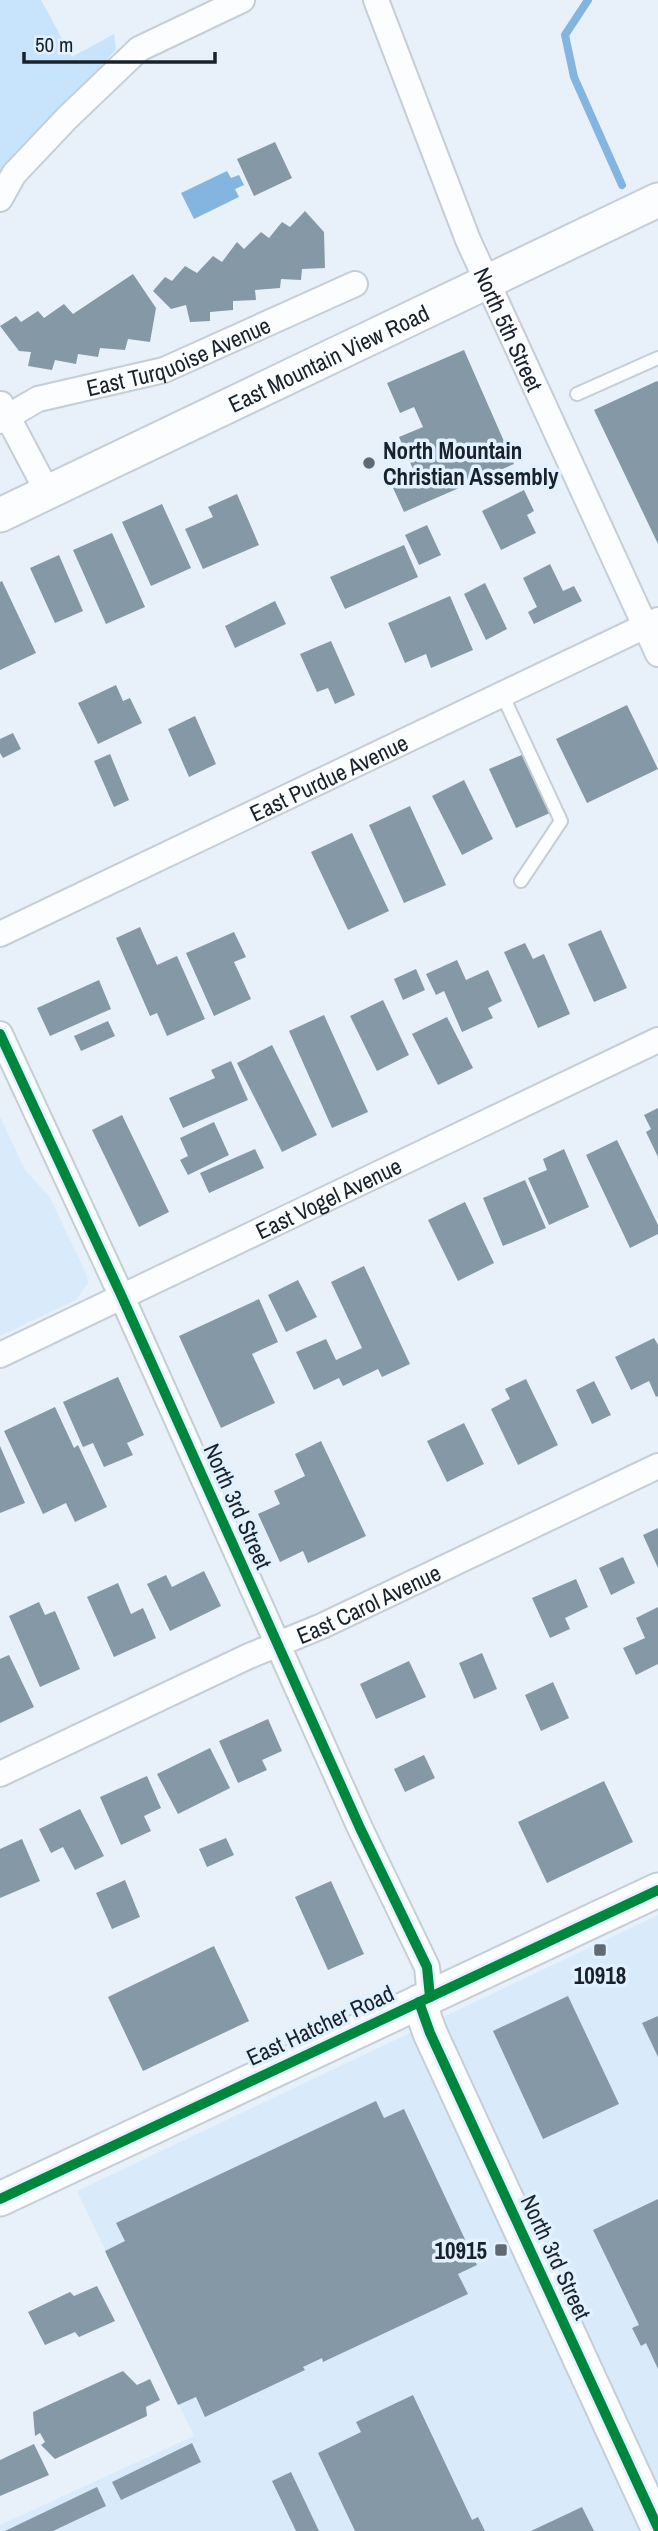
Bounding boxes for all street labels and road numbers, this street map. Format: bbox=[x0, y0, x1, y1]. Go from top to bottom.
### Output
street label: North 5th Street bbox=[467, 262, 551, 396]
street label: East Mountain View Road bbox=[223, 297, 434, 419]
street label: East Turquoise Avenue bbox=[83, 309, 275, 403]
street label: East Purdue Avenue bbox=[244, 726, 413, 828]
street label: East Vogel Avenue bbox=[250, 1150, 406, 1246]
street label: North 3rd Street bbox=[197, 1438, 279, 1574]
street label: East Carol Avenue bbox=[292, 1556, 446, 1650]
street label: East Hatcher Road bbox=[241, 1977, 399, 2073]
street label: North 3rd Street bbox=[514, 2190, 598, 2324]

